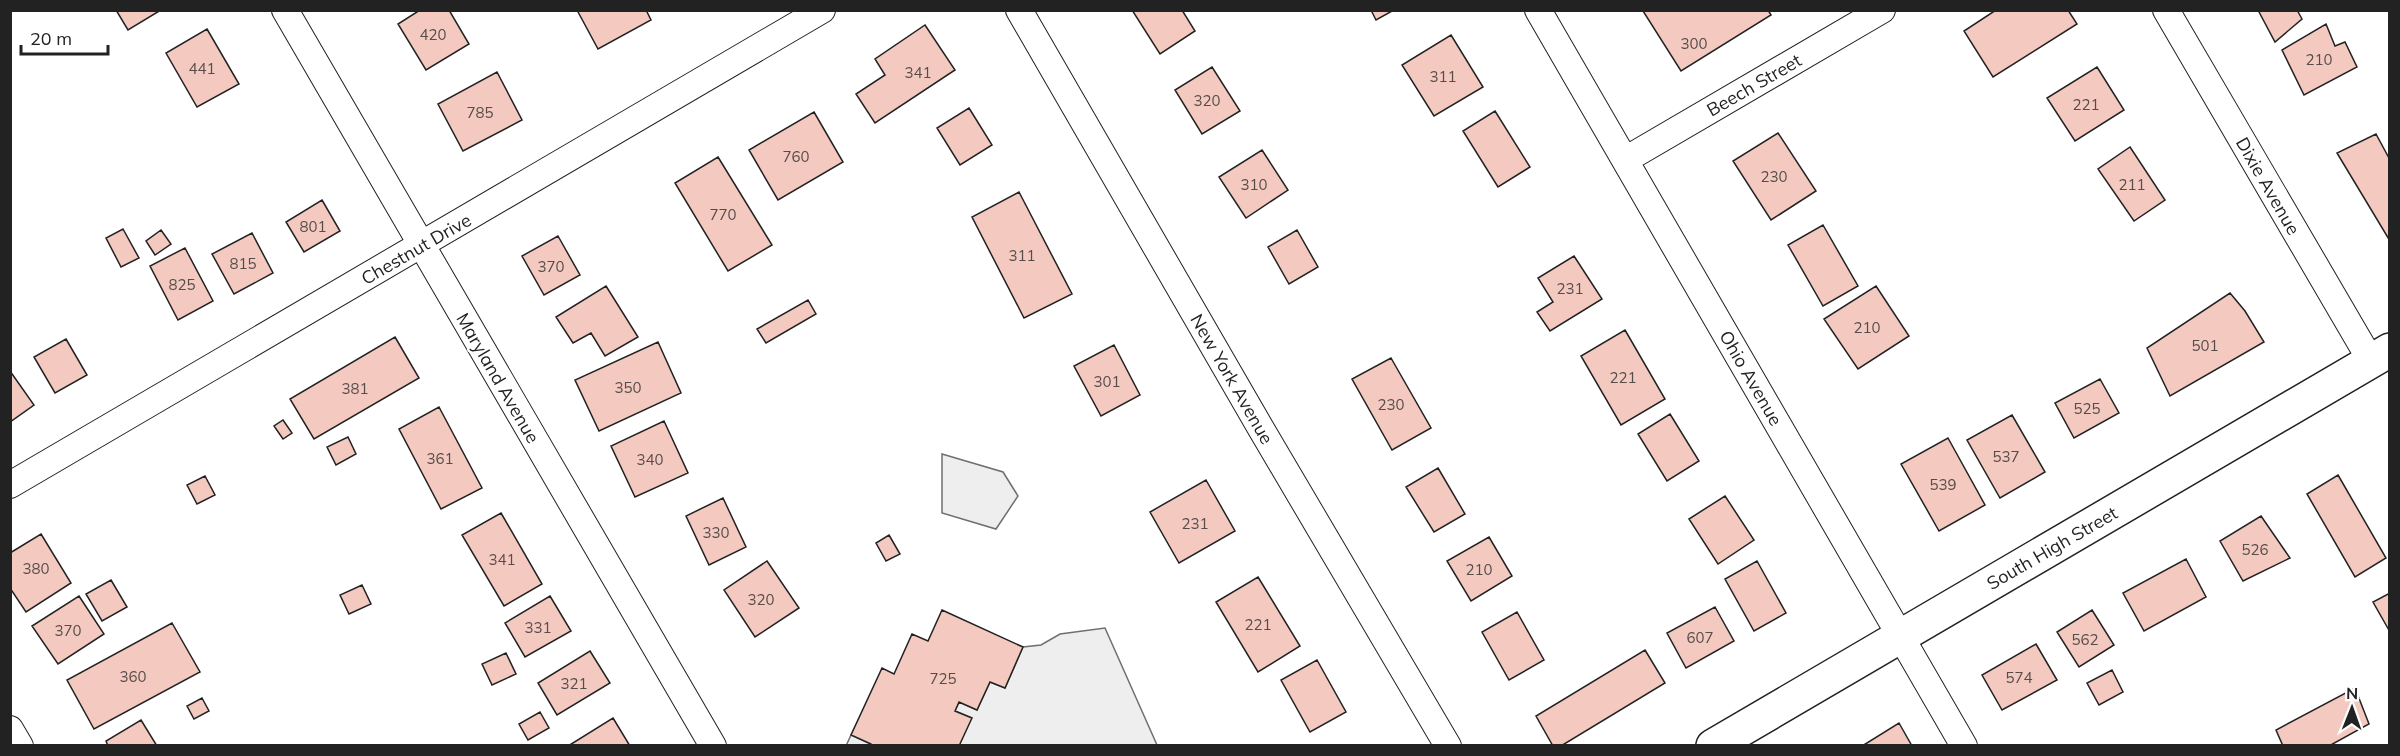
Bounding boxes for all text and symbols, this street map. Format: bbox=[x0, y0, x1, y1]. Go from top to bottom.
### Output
scale bar bbox=[21, 18, 108, 56]
house number: 420 bbox=[419, 25, 447, 44]
text: 20 m bbox=[30, 27, 72, 50]
house number: 300 bbox=[1680, 34, 1708, 53]
street label: Beech Street bbox=[1702, 49, 1806, 121]
house number: 210 bbox=[2305, 50, 2333, 69]
house number: 441 bbox=[188, 59, 216, 78]
house number: 341 bbox=[904, 63, 932, 82]
house number: 311 bbox=[1429, 67, 1457, 86]
house number: 320 bbox=[1193, 91, 1221, 110]
house number: 221 bbox=[2072, 95, 2100, 114]
house number: 785 bbox=[466, 103, 494, 122]
street label: Dixie Avenue bbox=[2231, 133, 2305, 239]
house number: 760 bbox=[782, 147, 810, 166]
house number: 230 bbox=[1760, 167, 1788, 186]
house number: 310 bbox=[1240, 175, 1268, 194]
house number: 211 bbox=[2118, 175, 2146, 194]
house number: 770 bbox=[709, 205, 737, 224]
street label: Chestnut Drive bbox=[357, 208, 475, 290]
house number: 801 bbox=[299, 217, 327, 236]
house number: 311 bbox=[1008, 246, 1036, 265]
house number: 815 bbox=[229, 254, 257, 273]
house number: 370 bbox=[537, 257, 565, 276]
house number: 825 bbox=[168, 275, 196, 294]
house number: 231 bbox=[1556, 279, 1584, 298]
street label: Maryland Avenue bbox=[451, 309, 545, 447]
street label: New York Avenue bbox=[1185, 310, 1279, 448]
house number: 210 bbox=[1853, 318, 1881, 337]
street label: Ohio Avenue bbox=[1714, 326, 1788, 430]
house number: 501 bbox=[2191, 336, 2219, 355]
house number: 221 bbox=[1609, 368, 1637, 387]
house number: 301 bbox=[1093, 372, 1121, 391]
house number: 350 bbox=[614, 378, 642, 397]
house number: 381 bbox=[341, 379, 369, 398]
house number: 230 bbox=[1377, 395, 1405, 414]
house number: 525 bbox=[2073, 399, 2101, 418]
house number: 537 bbox=[1992, 447, 2020, 466]
house number: 361 bbox=[426, 449, 454, 468]
house number: 340 bbox=[636, 450, 664, 469]
house number: 539 bbox=[1929, 475, 1957, 494]
street label: South High Street bbox=[1982, 501, 2122, 595]
house number: 231 bbox=[1181, 514, 1209, 533]
house number: 330 bbox=[702, 523, 730, 542]
house number: 526 bbox=[2241, 540, 2269, 559]
house number: 341 bbox=[488, 550, 516, 569]
house number: 380 bbox=[22, 559, 50, 578]
house number: 210 bbox=[1465, 560, 1493, 579]
house number: 320 bbox=[747, 590, 775, 609]
house number: 221 bbox=[1244, 615, 1272, 634]
house number: 331 bbox=[524, 618, 552, 637]
house number: 370 bbox=[54, 621, 82, 640]
house number: 607 bbox=[1686, 628, 1714, 647]
house number: 562 bbox=[2071, 630, 2099, 649]
house number: 360 bbox=[119, 667, 147, 686]
house number: 574 bbox=[2005, 668, 2033, 687]
house number: 725 bbox=[929, 669, 957, 688]
house number: 321 bbox=[560, 674, 588, 693]
north arrow bbox=[2322, 678, 2382, 738]
text: N bbox=[2346, 683, 2358, 703]

